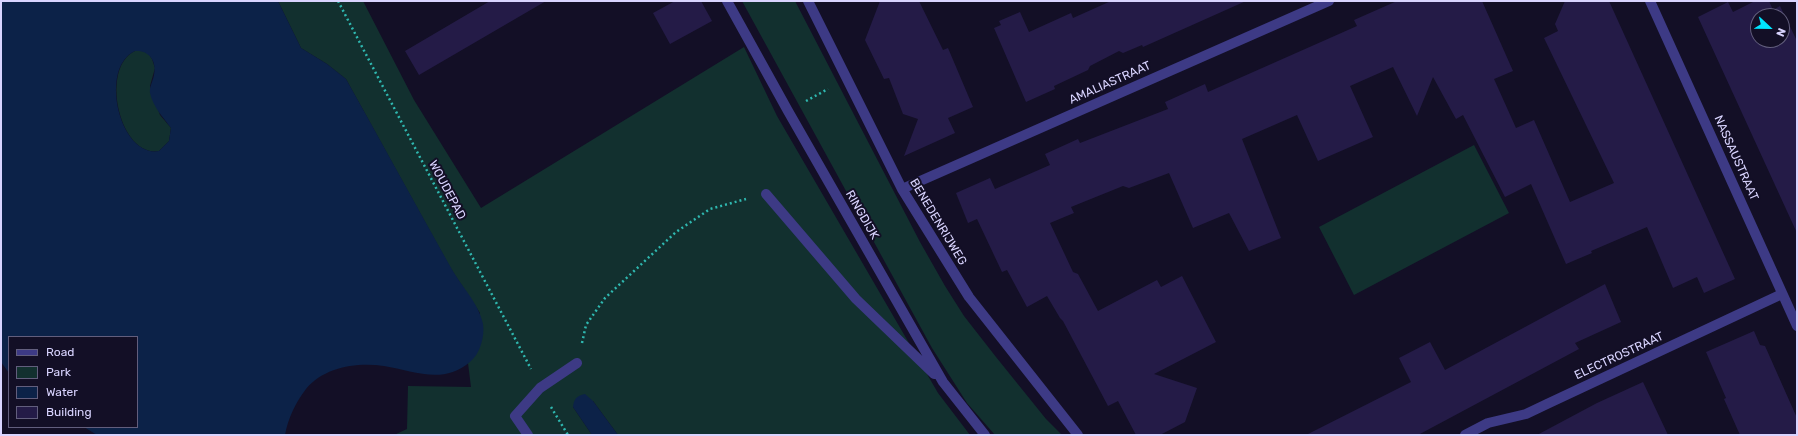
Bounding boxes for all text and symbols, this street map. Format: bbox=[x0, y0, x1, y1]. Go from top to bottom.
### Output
north arrow bbox=[1750, 8, 1790, 48]
text: N bbox=[1773, 26, 1788, 38]
street label: AMALIASTRAAT bbox=[1067, 59, 1153, 107]
street label: NASSAUSTRAAT bbox=[1711, 113, 1761, 203]
street label: WOUDEPAD bbox=[425, 158, 469, 222]
street label: BENEDENRIJWEG bbox=[906, 176, 970, 268]
street label: RINGDIJK bbox=[842, 188, 882, 242]
street label: ELECTROSTRAAT bbox=[1572, 329, 1666, 383]
legend bbox=[8, 336, 138, 428]
text: Road bbox=[46, 345, 74, 359]
text: Park bbox=[46, 365, 71, 379]
text: Water bbox=[46, 385, 78, 399]
text: Building bbox=[46, 405, 92, 419]

